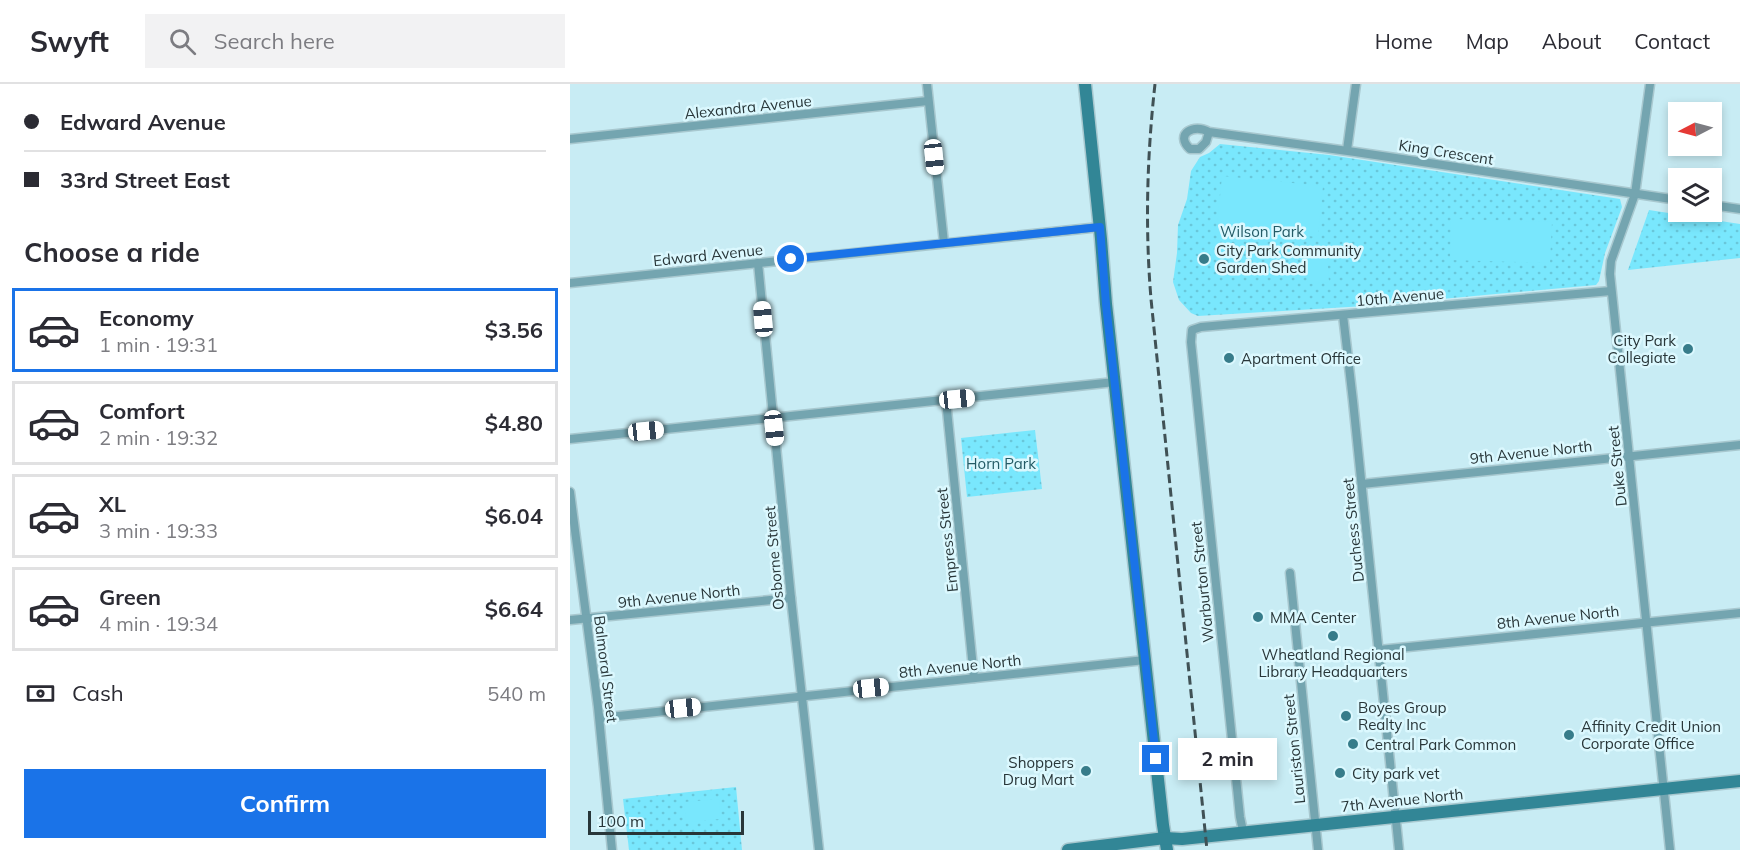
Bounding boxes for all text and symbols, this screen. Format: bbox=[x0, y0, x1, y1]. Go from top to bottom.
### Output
search box bbox=[145, 14, 565, 68]
text: Swyft bbox=[30, 24, 109, 59]
icon: search bbox=[166, 25, 199, 58]
text: Search here bbox=[214, 27, 335, 55]
text: Home bbox=[1375, 28, 1433, 54]
text: Map bbox=[1466, 28, 1509, 54]
text: About bbox=[1542, 28, 1601, 54]
text: Contact bbox=[1634, 28, 1710, 54]
street label: Alexandra Avenue bbox=[683, 91, 813, 123]
north arrow bbox=[1668, 102, 1722, 156]
map controls bbox=[1668, 102, 1722, 222]
text: Edward Avenue bbox=[60, 108, 226, 136]
street label: King Crescent bbox=[1397, 135, 1495, 169]
car bbox=[923, 138, 945, 176]
text: 33rd Street East bbox=[60, 166, 230, 194]
button: layers bbox=[1668, 168, 1722, 222]
park label: Wilson Park bbox=[1220, 222, 1304, 241]
text: Choose a ride bbox=[24, 235, 200, 269]
street label: Edward Avenue bbox=[652, 240, 764, 270]
place label: City Park Community Garden Shed bbox=[1216, 241, 1362, 277]
route start bbox=[777, 245, 804, 272]
marker: City Park Community Garden Shed bbox=[1197, 252, 1211, 266]
street label: 10th Avenue bbox=[1355, 284, 1445, 310]
car bbox=[752, 300, 774, 338]
icon: car bbox=[27, 303, 81, 357]
text: Economy bbox=[99, 304, 194, 332]
text: $3.56 bbox=[485, 316, 543, 344]
place label: City Park Collegiate bbox=[1607, 331, 1676, 367]
text: 1 min · 19:31 bbox=[99, 332, 218, 357]
marker: City Park Collegiate bbox=[1681, 342, 1695, 356]
place label: Apartment Office bbox=[1241, 349, 1361, 368]
marker: Apartment Office bbox=[1222, 351, 1236, 365]
car bbox=[938, 388, 976, 410]
icon: car bbox=[27, 396, 81, 450]
text: Comfort bbox=[99, 397, 185, 425]
text: $4.80 bbox=[485, 409, 543, 437]
car bbox=[763, 409, 785, 447]
car bbox=[627, 420, 665, 442]
text: 2 min · 19:32 bbox=[99, 425, 218, 450]
street label: Duke Street bbox=[1603, 425, 1631, 507]
street label: 9th Avenue North bbox=[1469, 436, 1593, 468]
park label: Horn Park bbox=[966, 454, 1036, 473]
street label: Duchess Street bbox=[1338, 477, 1368, 583]
street label: Empress Street bbox=[932, 487, 962, 593]
icon: car bbox=[27, 489, 81, 543]
text: XL bbox=[99, 490, 126, 518]
text: $6.04 bbox=[485, 502, 543, 530]
street label: Osborne Street bbox=[760, 505, 788, 611]
text: 3 min · 19:33 bbox=[99, 518, 218, 543]
street label: Warburton Street bbox=[1186, 520, 1218, 644]
street label: 9th Avenue North bbox=[617, 580, 741, 612]
icon: car bbox=[27, 582, 81, 636]
text: Green bbox=[99, 583, 161, 611]
text: $6.64 bbox=[485, 595, 543, 623]
street label: 8th Avenue North bbox=[1496, 601, 1620, 633]
place label: MMA Center bbox=[1270, 608, 1357, 627]
marker: MMA Center bbox=[1251, 610, 1265, 624]
text: 4 min · 19:34 bbox=[99, 611, 218, 636]
street label: Balmoral Street bbox=[590, 614, 622, 724]
marker: Wheatland Regional Library Headquarters bbox=[1326, 629, 1340, 643]
place label: Wheatland Regional Library Headquarters bbox=[1258, 645, 1408, 681]
street label: 8th Avenue North bbox=[898, 650, 1022, 682]
icon: cash bbox=[24, 677, 57, 710]
car bbox=[852, 677, 890, 699]
text: Cash bbox=[72, 679, 124, 707]
text: 540 m bbox=[487, 681, 546, 706]
street label: Lauriston Street bbox=[1279, 693, 1309, 805]
car bbox=[664, 697, 702, 719]
place label: Boyes Group Realty Inc bbox=[1358, 698, 1447, 734]
marker: Boyes Group Realty Inc bbox=[1339, 709, 1353, 723]
place label: Affinity Credit Union Corporate Office bbox=[1581, 717, 1721, 753]
marker: Affinity Credit Union Corporate Office bbox=[1562, 728, 1576, 742]
place label: Central Park Common bbox=[1365, 735, 1516, 754]
marker: Central Park Common bbox=[1346, 737, 1360, 751]
callout: 2 min bbox=[1177, 738, 1276, 780]
route end bbox=[1142, 745, 1169, 772]
text: 2 min bbox=[1201, 746, 1254, 771]
place label: Shoppers Drug Mart bbox=[1003, 753, 1074, 789]
marker: Shoppers Drug Mart bbox=[1079, 764, 1093, 778]
place label: City park vet bbox=[1352, 764, 1439, 783]
marker: City park vet bbox=[1333, 766, 1347, 780]
button: Confirm bbox=[24, 769, 546, 838]
street label: 7th Avenue North bbox=[1340, 784, 1464, 816]
scale bar bbox=[588, 808, 744, 836]
text: 100 m bbox=[597, 811, 644, 831]

